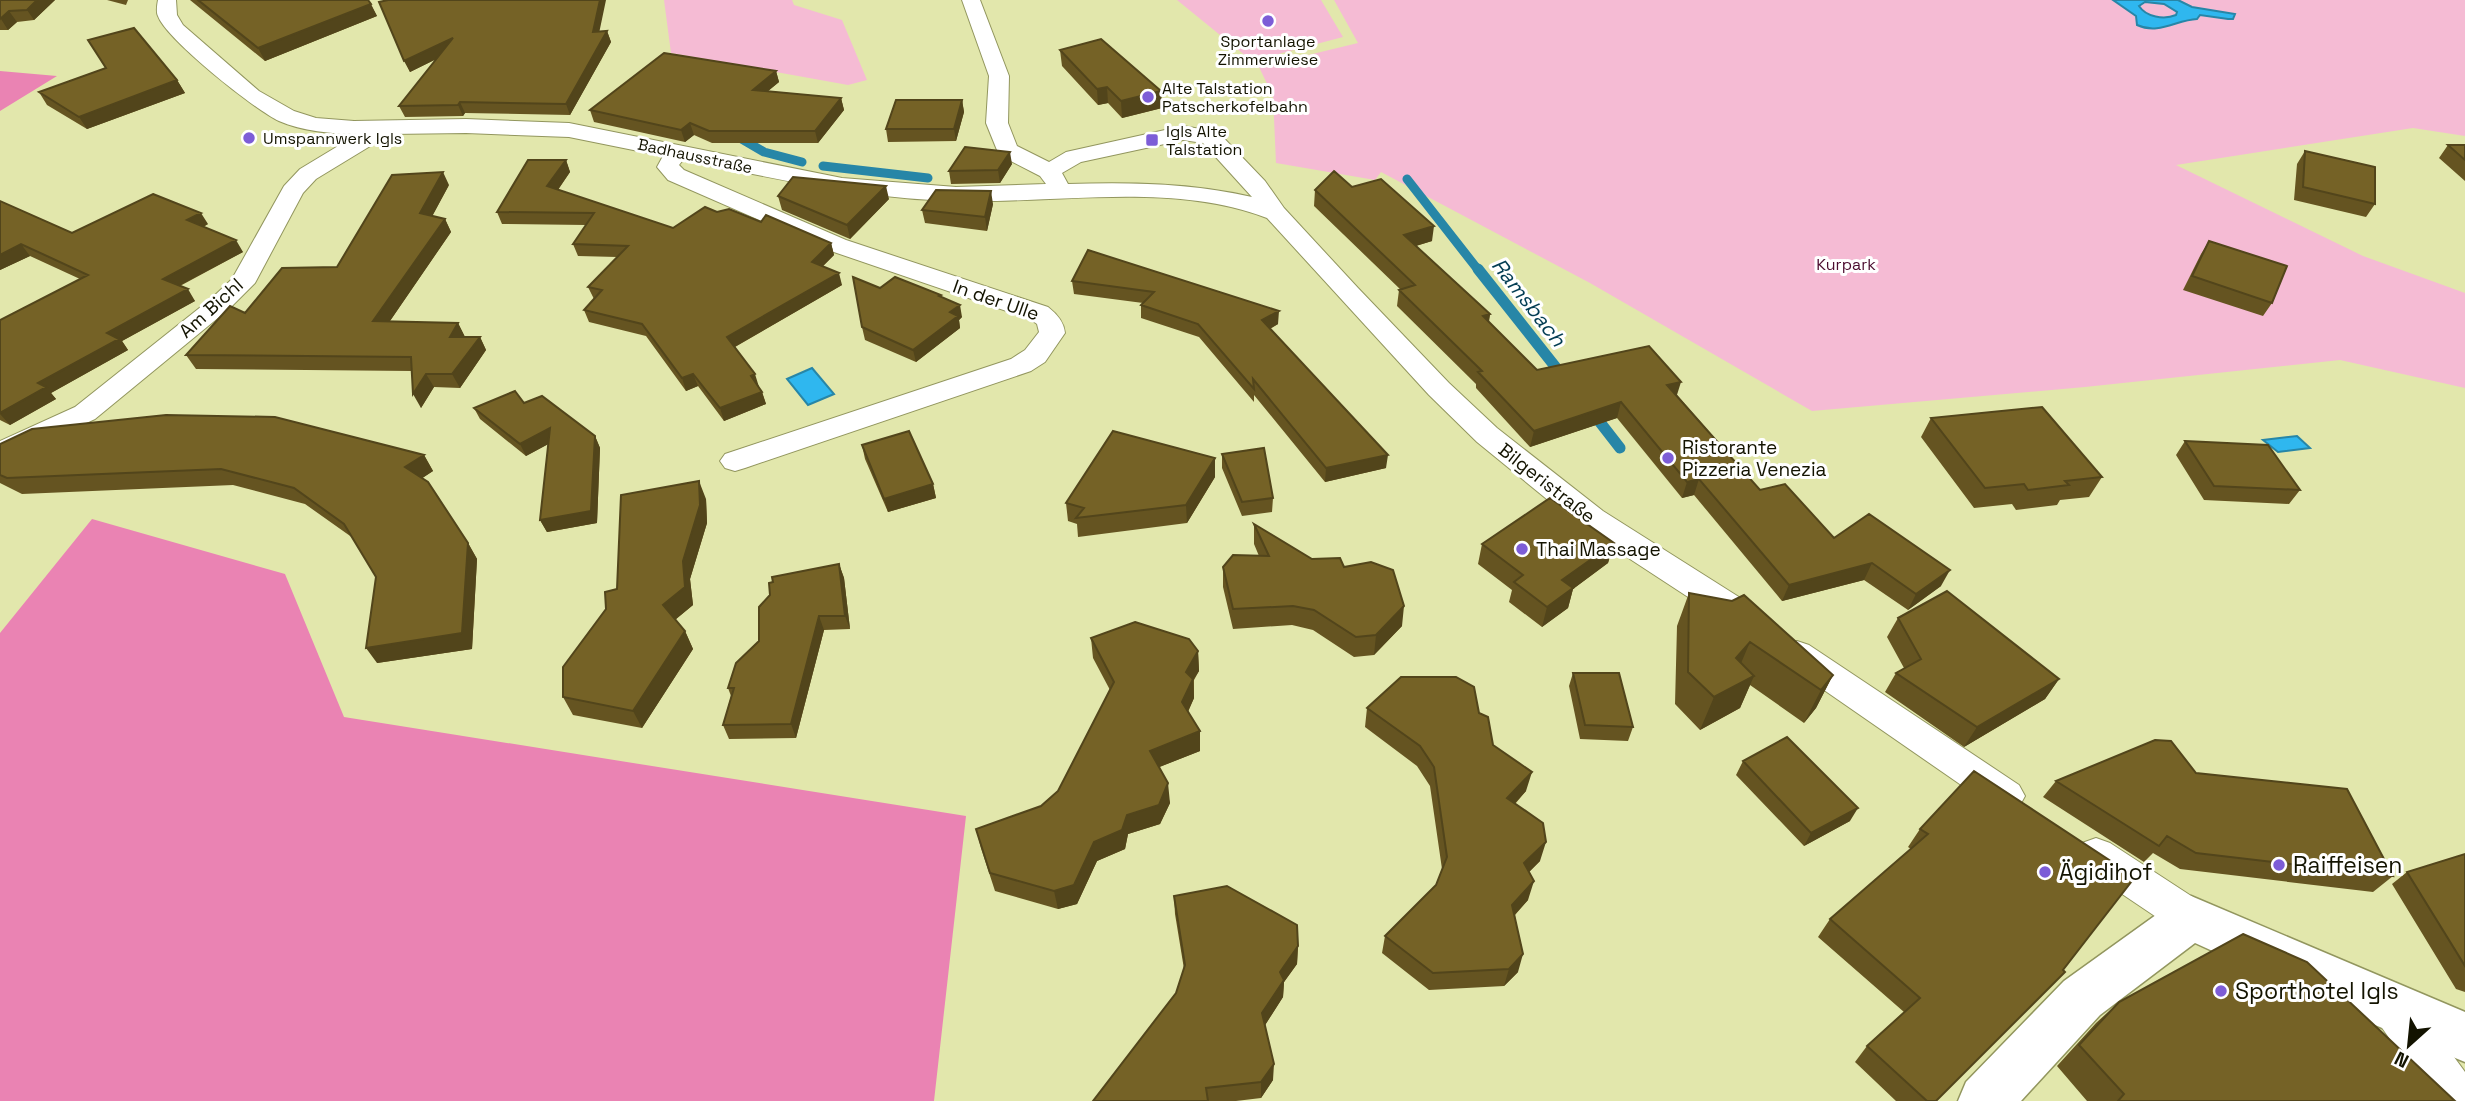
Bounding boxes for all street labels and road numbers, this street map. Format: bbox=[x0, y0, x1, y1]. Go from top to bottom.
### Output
street label: Badhausstraße bbox=[636, 134, 754, 178]
street label: Am Bichl bbox=[174, 273, 248, 343]
street label: In der Ulle bbox=[949, 274, 1043, 326]
street label: Bilgeristraße bbox=[1493, 437, 1601, 529]

